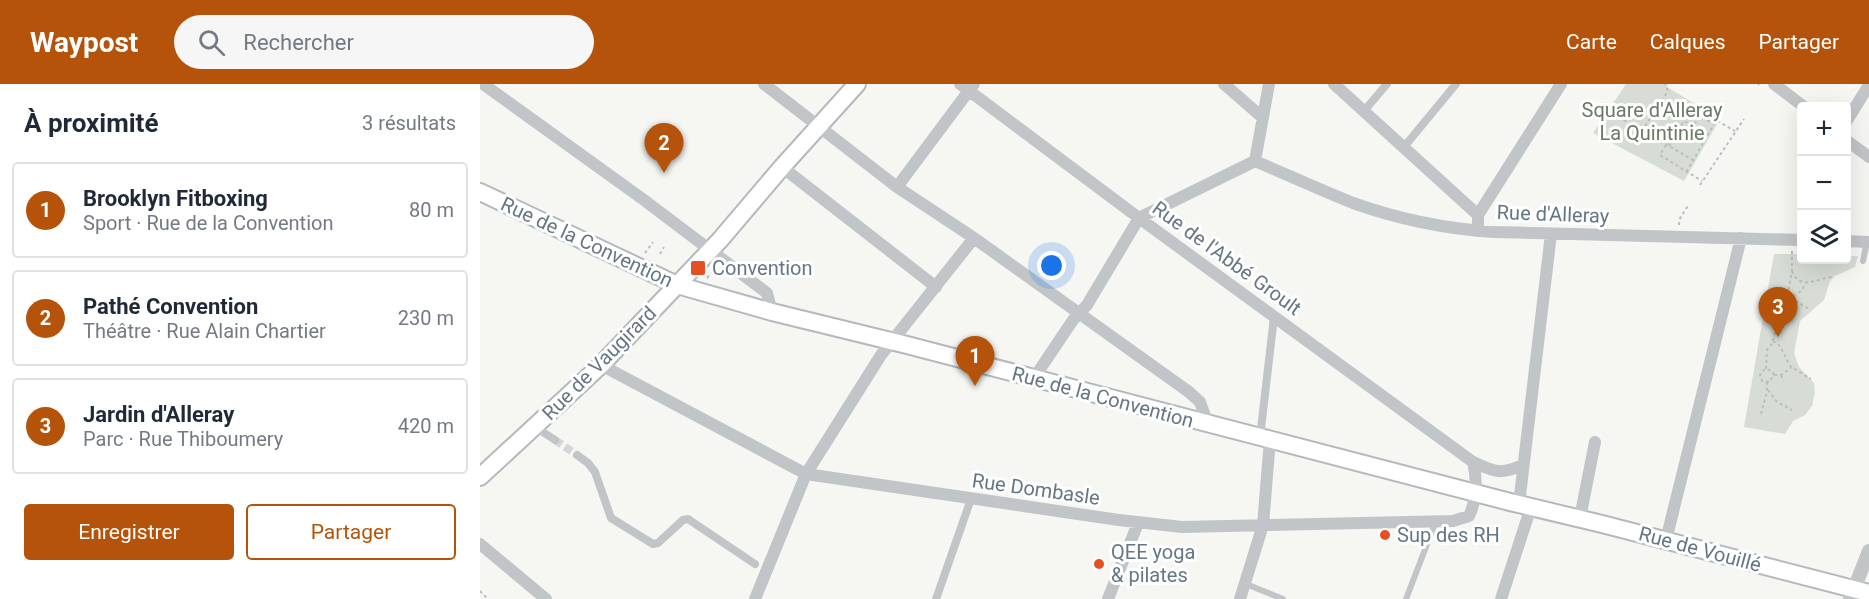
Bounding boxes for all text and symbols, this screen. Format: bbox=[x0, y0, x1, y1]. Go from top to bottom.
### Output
search box bbox=[174, 15, 594, 69]
text: Waypost bbox=[30, 26, 138, 59]
icon: search bbox=[195, 26, 228, 59]
text: Rechercher bbox=[243, 30, 354, 55]
text: Carte bbox=[1566, 30, 1617, 54]
text: Calques bbox=[1650, 30, 1725, 54]
text: Partager bbox=[1758, 30, 1839, 54]
park label: Square d'Alleray La Quintinie bbox=[1582, 98, 1723, 145]
map controls bbox=[1797, 102, 1851, 264]
button: + bbox=[1797, 102, 1851, 156]
text: À proximité bbox=[24, 108, 158, 138]
text: 3 résultats bbox=[362, 111, 456, 135]
pin: 2 bbox=[644, 124, 684, 173]
button: − bbox=[1797, 156, 1851, 210]
text: Brooklyn Fitboxing bbox=[83, 186, 268, 211]
street label: Rue de la Convention bbox=[497, 192, 677, 292]
street label: Rue de l'Abbé Groult bbox=[1148, 196, 1306, 320]
text: 1 bbox=[40, 198, 51, 222]
text: 80 m bbox=[409, 198, 454, 222]
street label: Rue d'Alleray bbox=[1496, 200, 1610, 228]
button: layers bbox=[1797, 210, 1851, 264]
text: Sport · Rue de la Convention bbox=[83, 211, 333, 235]
your location bbox=[1037, 251, 1066, 280]
place label: Convention bbox=[712, 256, 813, 280]
marker: Convention bbox=[689, 259, 707, 277]
pin: 3 bbox=[1758, 288, 1798, 337]
text: Pathé Convention bbox=[83, 294, 258, 319]
street label: Rue de Vaugirard bbox=[537, 301, 661, 425]
text: 2 bbox=[40, 306, 51, 330]
text: 230 m bbox=[398, 306, 454, 330]
text: Théâtre · Rue Alain Chartier bbox=[83, 319, 326, 343]
pin: 1 bbox=[956, 336, 994, 386]
street label: Rue de la Convention bbox=[1010, 361, 1196, 433]
text: Jardin d'Alleray bbox=[83, 402, 234, 427]
text: 3 bbox=[40, 414, 51, 438]
text: 420 m bbox=[398, 414, 454, 438]
text: Parc · Rue Thiboumery bbox=[83, 427, 283, 451]
street label: Rue Dombasle bbox=[971, 468, 1101, 510]
button: Enregistrer bbox=[24, 504, 234, 560]
button: Partager bbox=[246, 504, 456, 560]
street label: Rue de Vouillé bbox=[1636, 521, 1764, 577]
place label: Sup des RH bbox=[1397, 523, 1500, 547]
marker: Sup des RH bbox=[1378, 528, 1392, 542]
place label: QEE yoga & pilates bbox=[1111, 540, 1195, 587]
marker: QEE yoga & pilates bbox=[1092, 557, 1106, 571]

